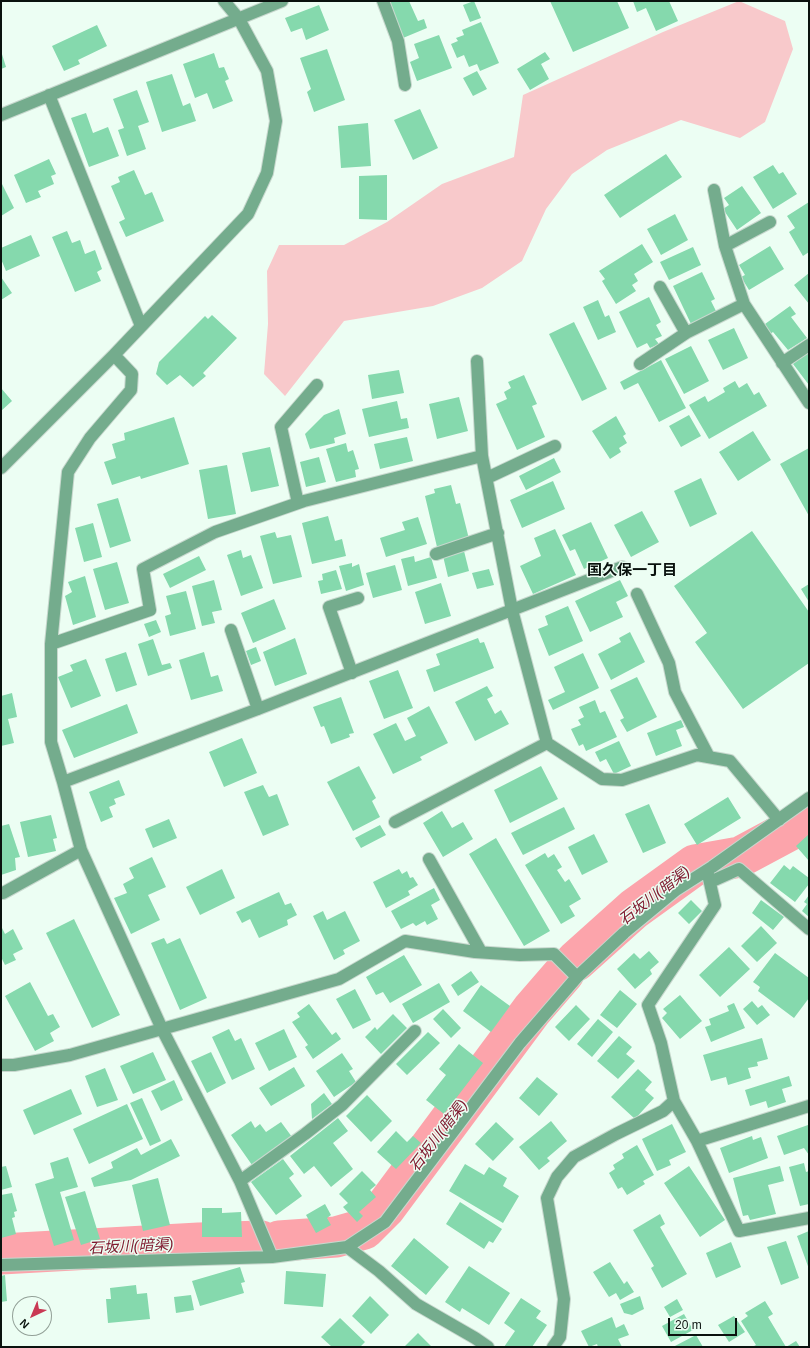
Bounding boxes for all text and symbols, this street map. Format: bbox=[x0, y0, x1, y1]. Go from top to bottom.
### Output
district label: 国久保一丁目 bbox=[587, 562, 677, 580]
water label: 石坂川(暗渠) bbox=[616, 863, 694, 929]
water label: 石坂川(暗渠) bbox=[406, 1097, 472, 1175]
water label: 石坂川(暗渠) bbox=[88, 1236, 174, 1258]
north arrow bbox=[12, 1296, 52, 1336]
scale bar bbox=[670, 1310, 739, 1336]
text: N bbox=[17, 1317, 31, 1331]
text: 20 m bbox=[675, 1318, 702, 1332]

